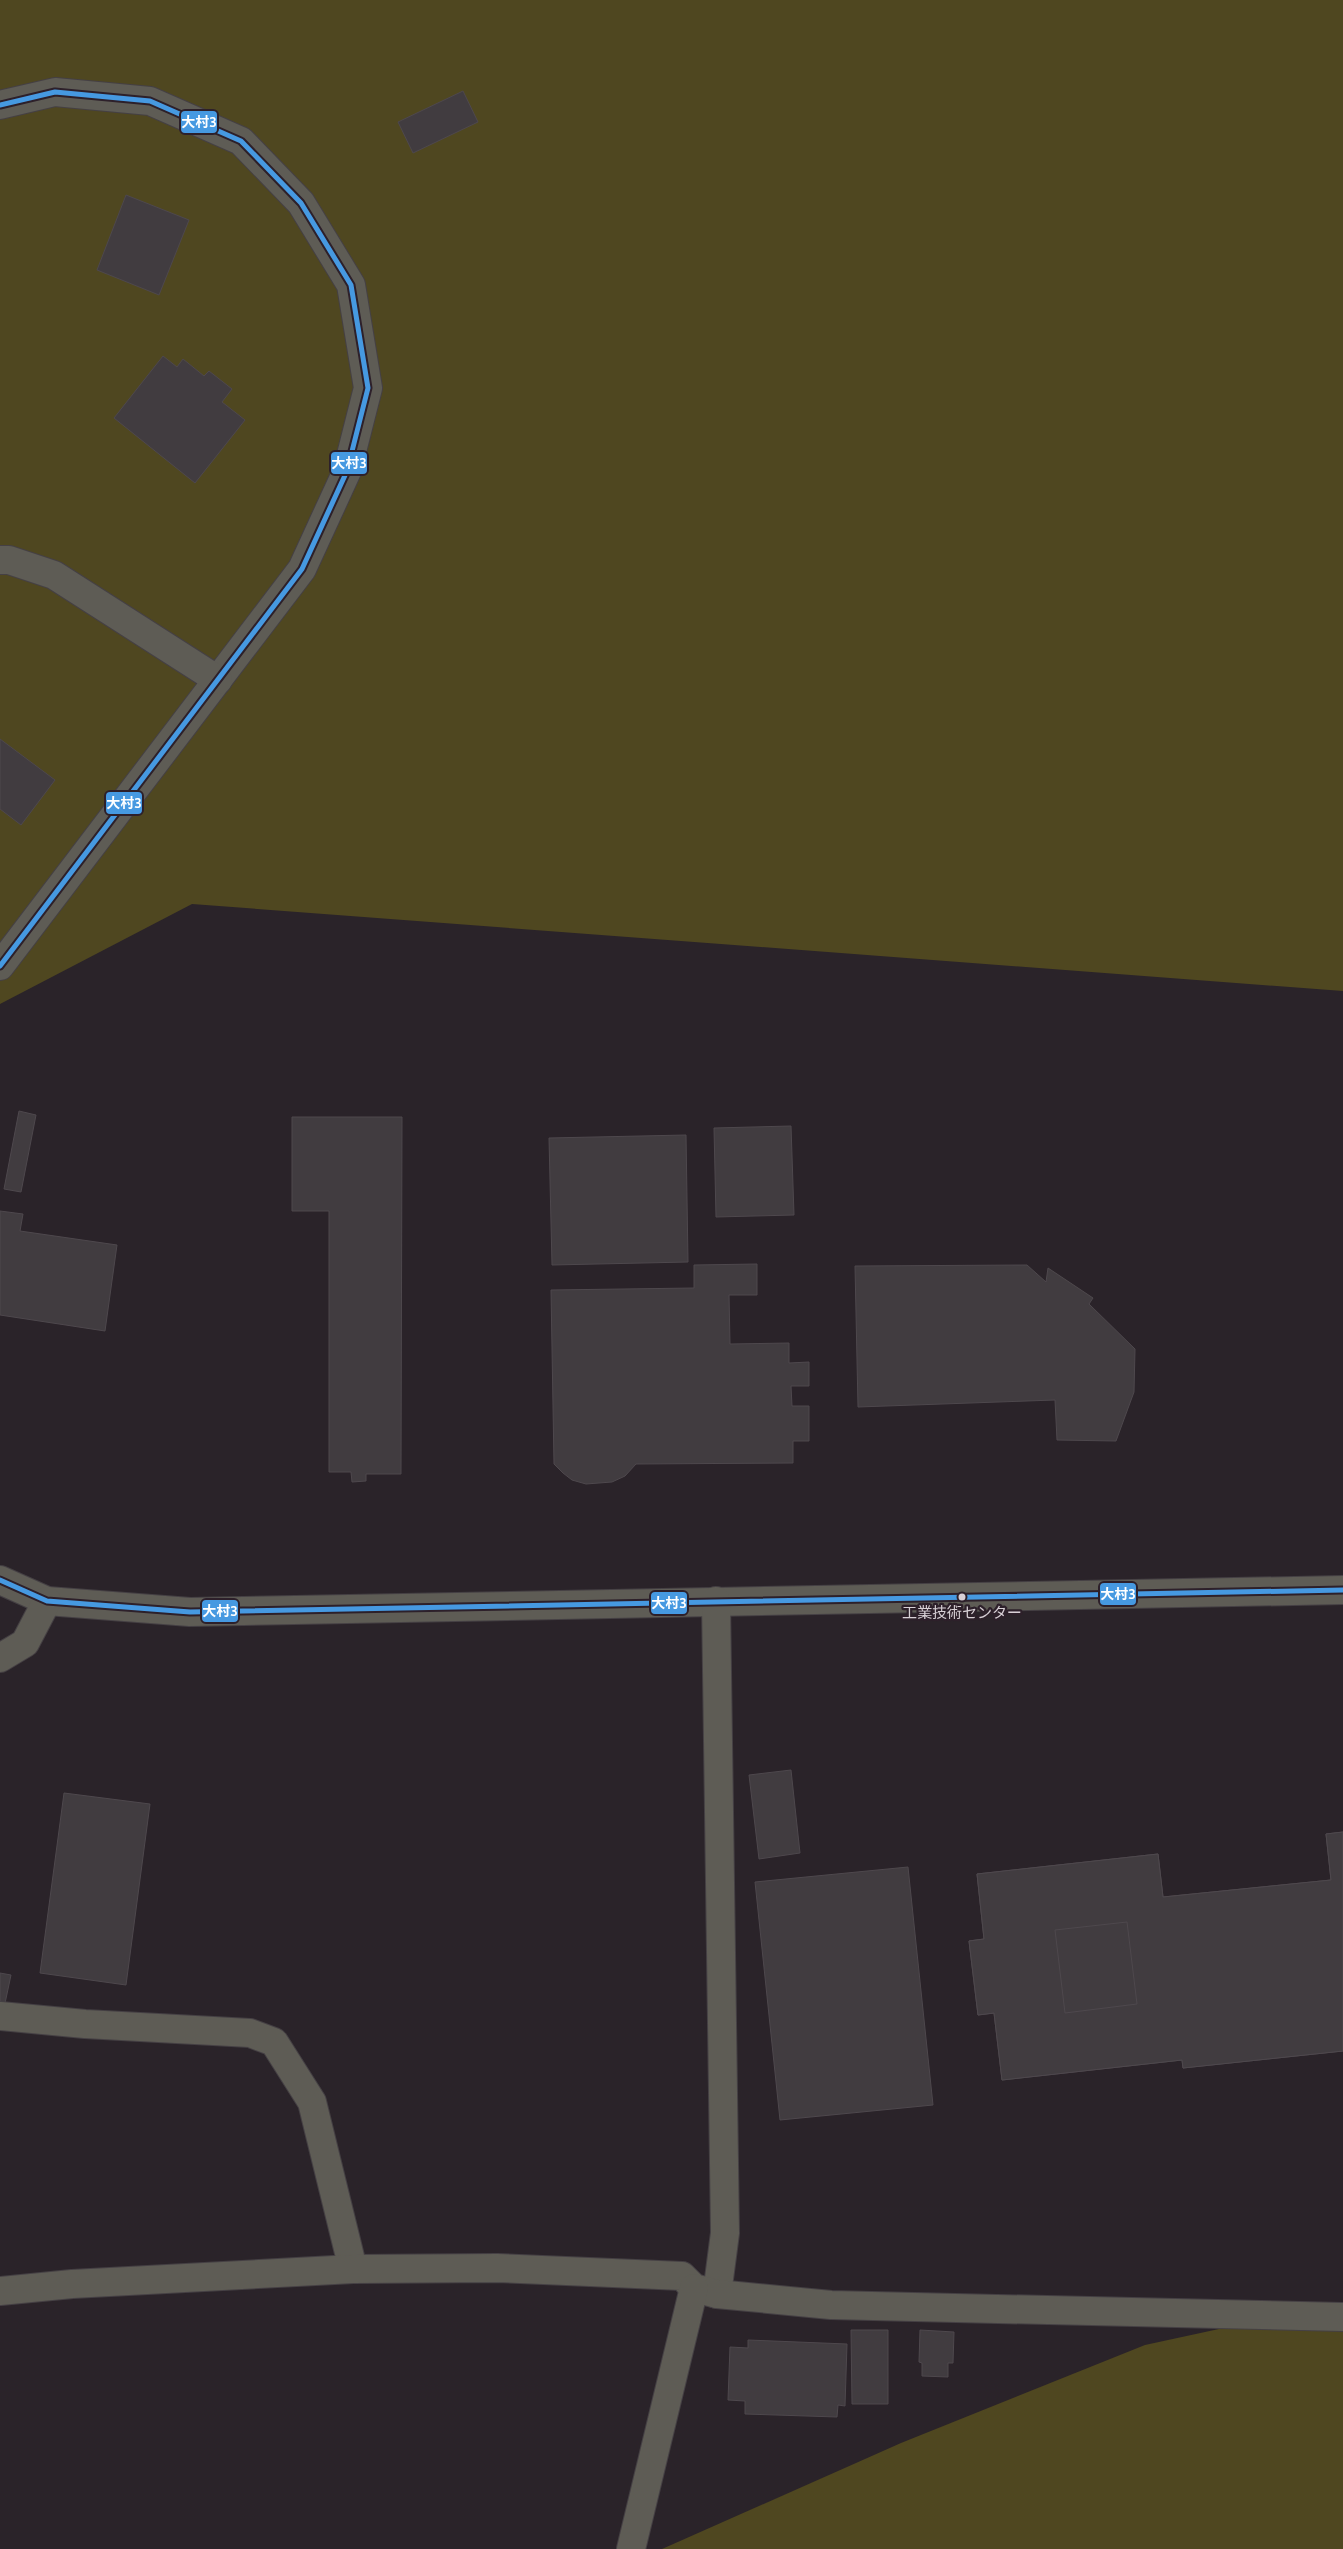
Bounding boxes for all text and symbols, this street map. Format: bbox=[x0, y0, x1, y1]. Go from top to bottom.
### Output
line badge: 大村3 bbox=[180, 110, 218, 134]
text: 大村3 bbox=[181, 113, 217, 131]
line badge: 大村3 bbox=[330, 451, 368, 475]
text: 大村3 bbox=[331, 454, 367, 472]
line badge: 大村3 bbox=[105, 791, 143, 815]
text: 大村3 bbox=[106, 794, 142, 812]
line badge: 大村3 bbox=[1099, 1582, 1137, 1606]
text: 大村3 bbox=[1100, 1585, 1136, 1603]
line badge: 大村3 bbox=[650, 1591, 688, 1615]
marker: 工業技術センター bbox=[957, 1592, 967, 1602]
text: 大村3 bbox=[651, 1594, 687, 1612]
line badge: 大村3 bbox=[201, 1599, 239, 1623]
text: 大村3 bbox=[202, 1602, 238, 1620]
place label: 工業技術センター bbox=[902, 1604, 1022, 1622]

